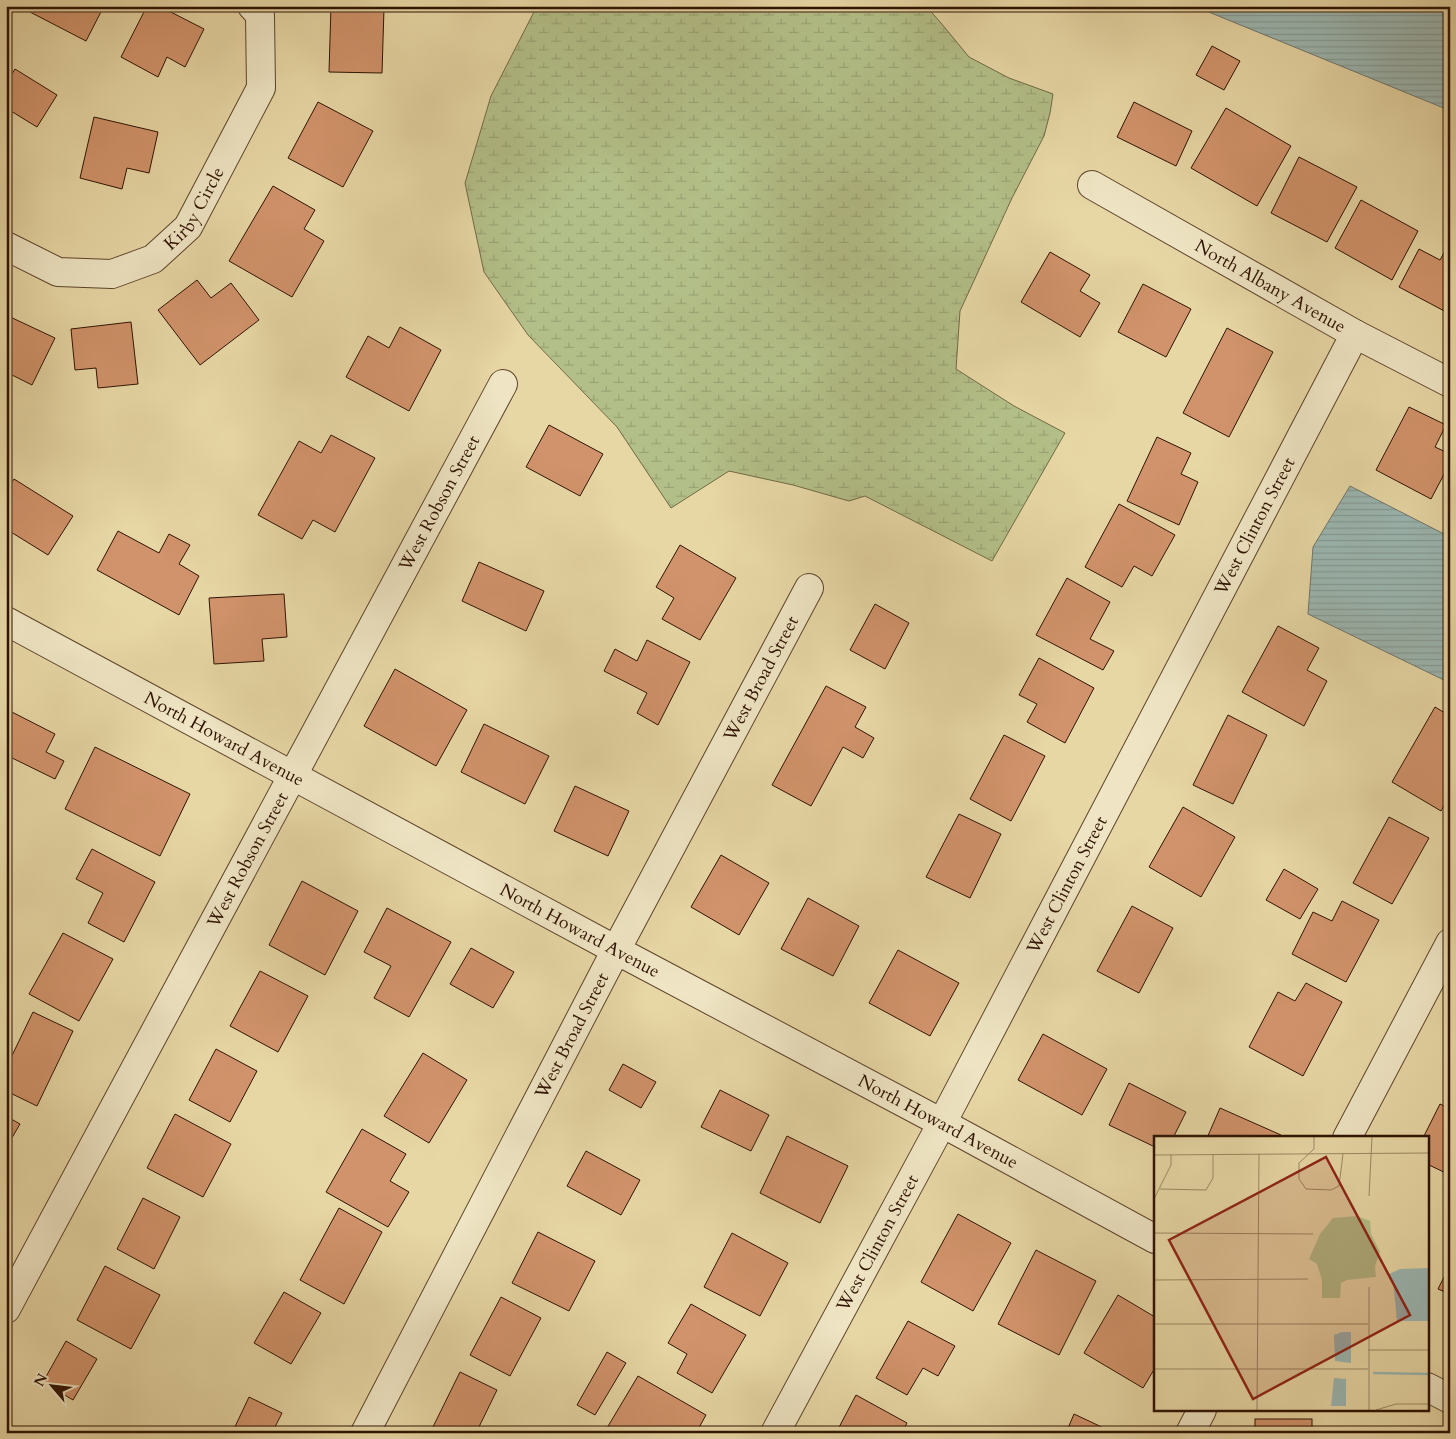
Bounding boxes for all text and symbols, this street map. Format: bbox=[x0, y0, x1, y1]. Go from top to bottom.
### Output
street label: Kirby Circle bbox=[158, 162, 230, 256]
street label: North Albany Avenue bbox=[1190, 233, 1350, 339]
street label: West Robson Street bbox=[392, 430, 486, 576]
street label: West Clinton Street bbox=[1208, 452, 1301, 600]
street label: West Broad Street bbox=[717, 611, 805, 746]
street label: North Howard Avenue bbox=[140, 685, 309, 792]
street label: West Robson Street bbox=[200, 787, 294, 933]
street label: West Clinton Street bbox=[1020, 811, 1113, 959]
street label: North Howard Avenue bbox=[495, 877, 664, 984]
street label: West Broad Street bbox=[528, 968, 615, 1104]
street label: North Howard Avenue bbox=[854, 1068, 1023, 1175]
inset map bbox=[1154, 1136, 1428, 1412]
street label: West Clinton Street bbox=[830, 1170, 925, 1317]
north arrow bbox=[28, 1362, 78, 1412]
text: N bbox=[30, 1370, 52, 1390]

